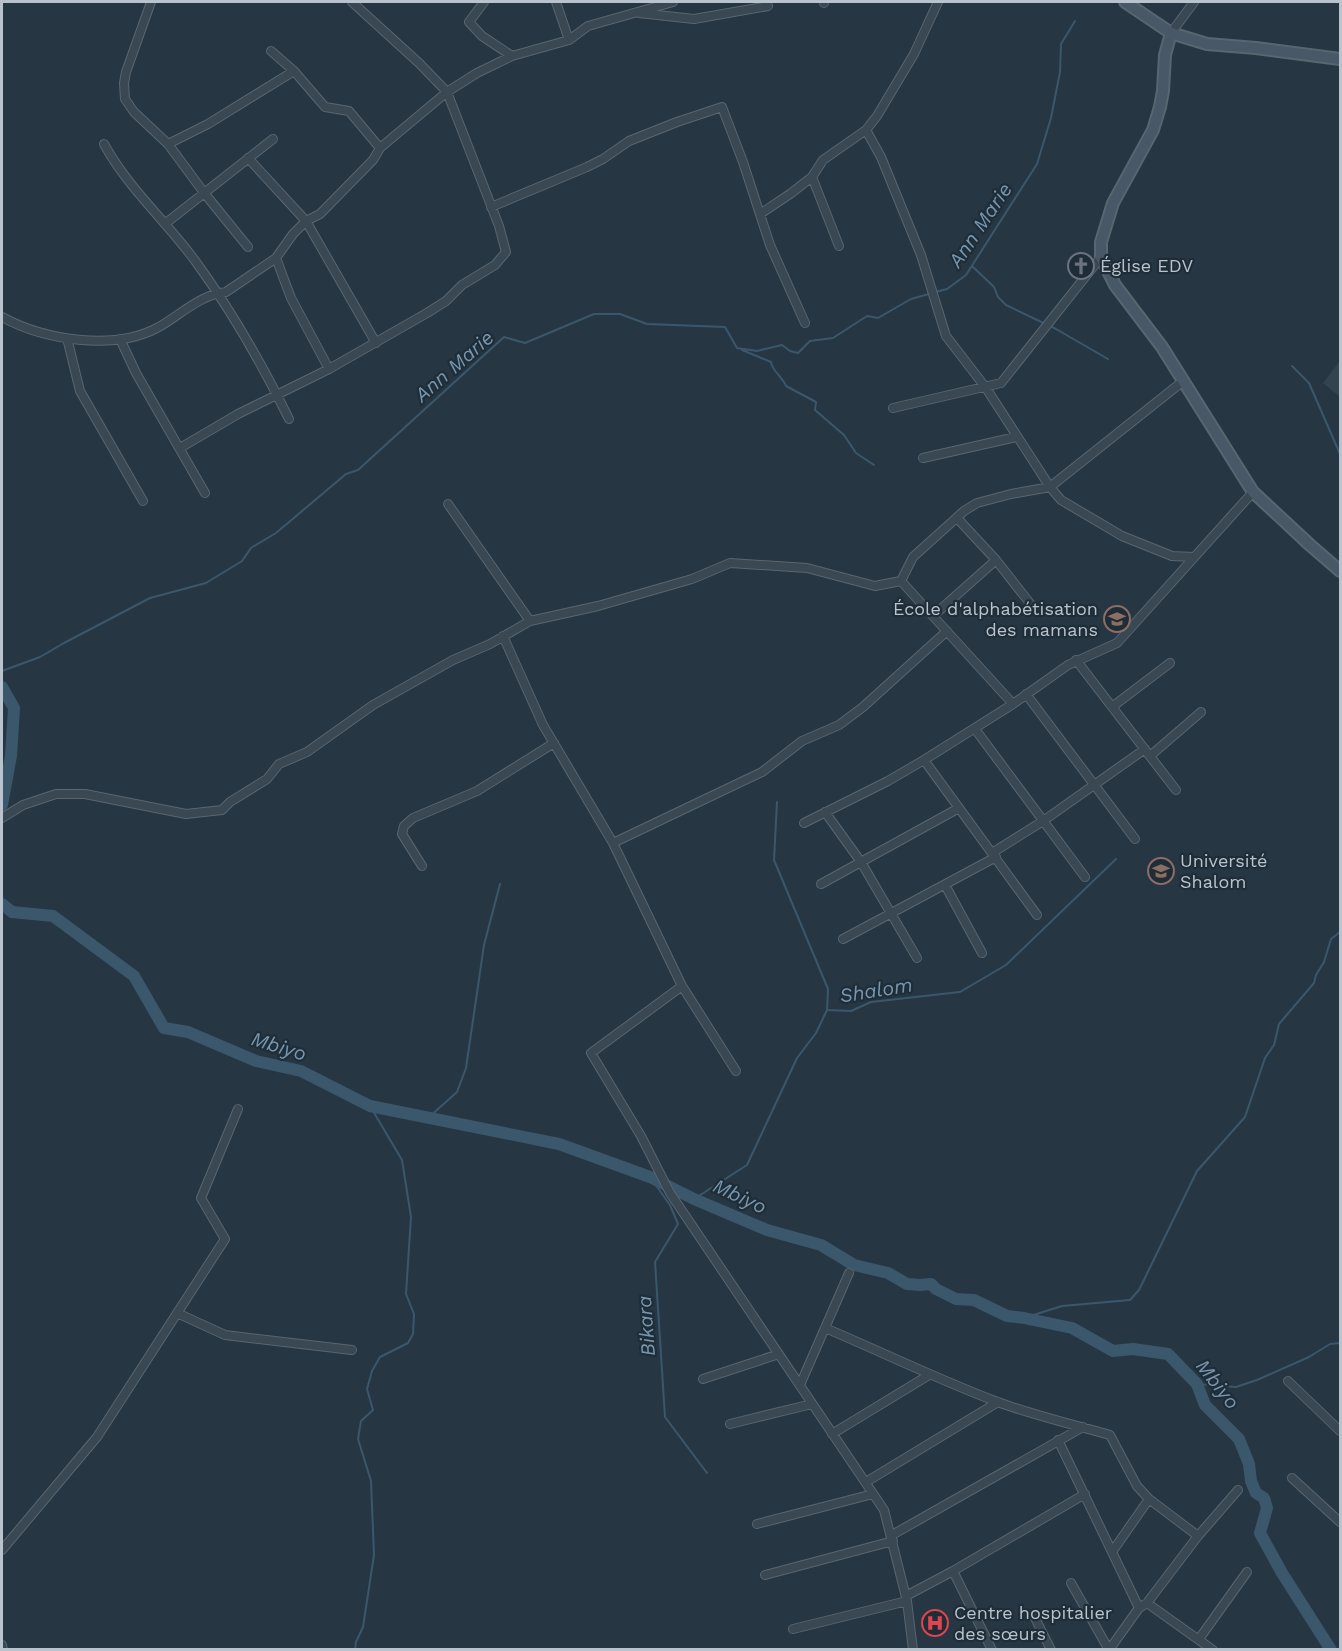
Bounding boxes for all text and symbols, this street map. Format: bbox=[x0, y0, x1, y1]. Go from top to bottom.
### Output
water label: Ann Marie bbox=[942, 178, 1017, 273]
church icon: Église EDV bbox=[1066, 251, 1096, 281]
place label: Église EDV bbox=[1100, 255, 1194, 276]
water label: Ann Marie bbox=[409, 325, 498, 407]
place label: École d'alphabétisation des mamans bbox=[893, 598, 1098, 640]
school or university icon: École d'alphabétisation des mamans bbox=[1102, 604, 1132, 634]
place label: Université Shalom bbox=[1180, 850, 1268, 892]
school or university icon: Université Shalom bbox=[1146, 856, 1176, 886]
water label: Shalom bbox=[838, 972, 914, 1008]
water label: Mbiyo bbox=[248, 1026, 310, 1066]
water label: Mbiyo bbox=[709, 1173, 771, 1219]
water label: Bikara bbox=[632, 1295, 660, 1357]
water label: Mbiyo bbox=[1191, 1354, 1245, 1414]
place label: Centre hospitalier des sœurs bbox=[954, 1602, 1112, 1644]
hospital icon: Centre hospitalier des sœurs bbox=[920, 1608, 950, 1638]

